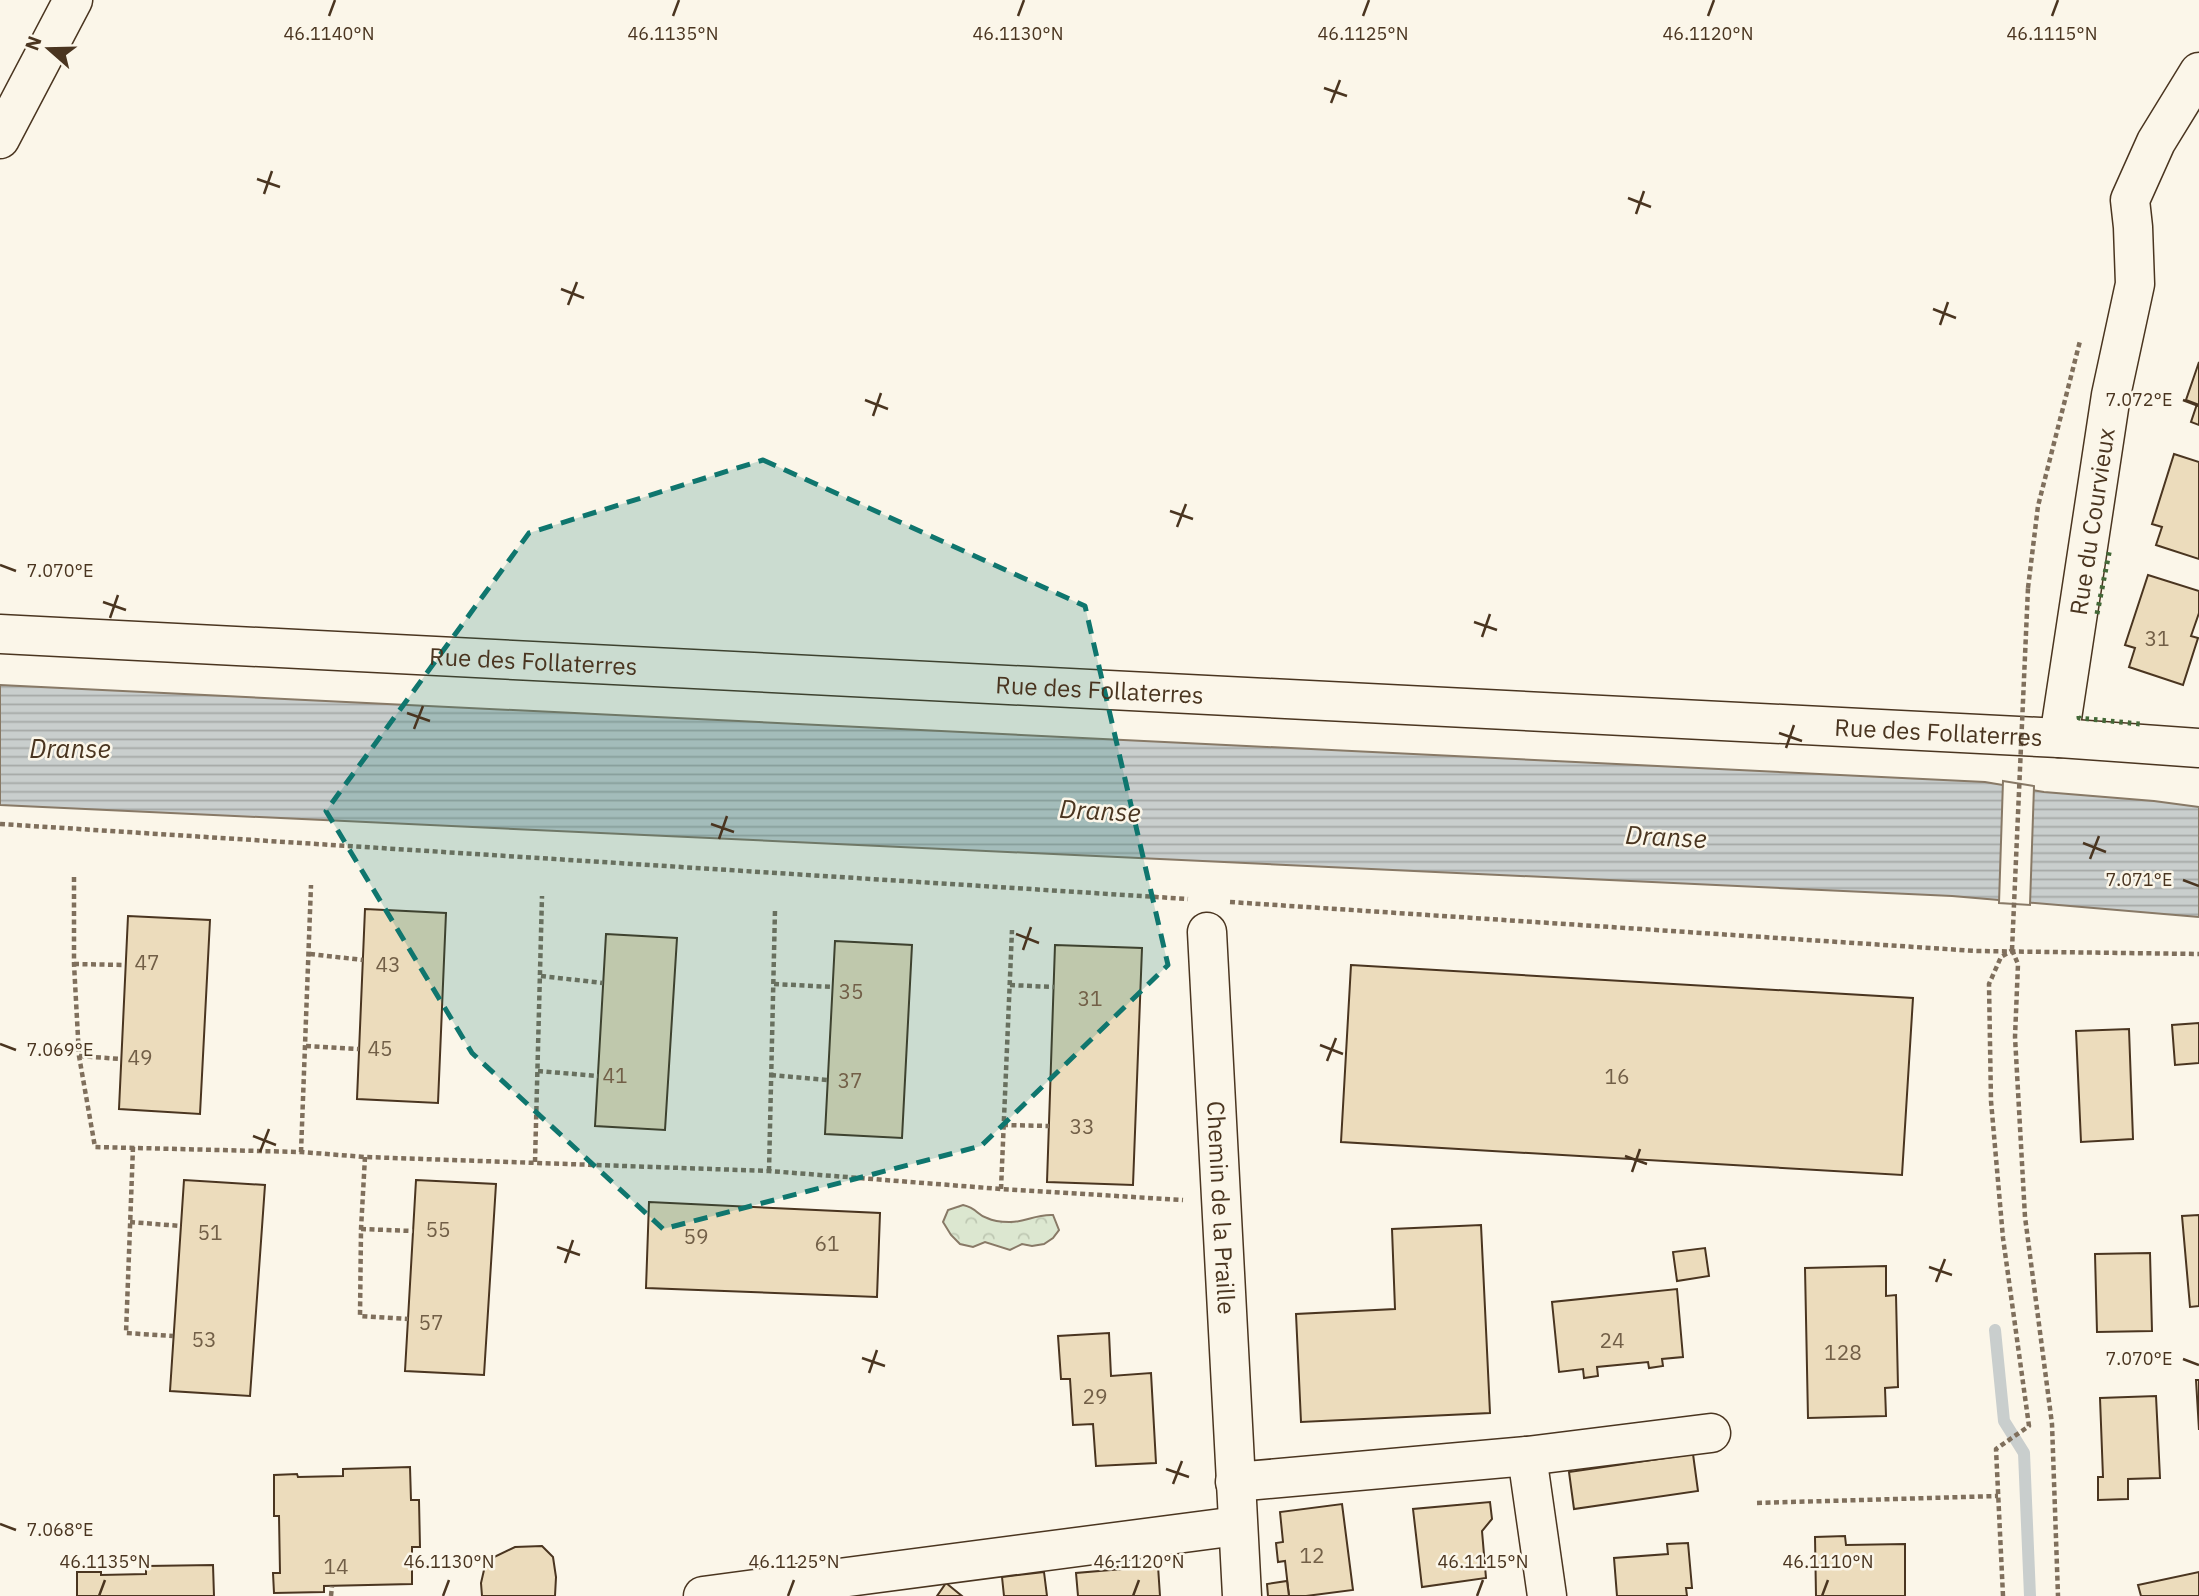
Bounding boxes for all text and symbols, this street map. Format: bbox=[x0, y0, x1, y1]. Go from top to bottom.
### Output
north arrow bbox=[14, 14, 84, 84]
text: 46.1140°N bbox=[284, 22, 374, 45]
text: 46.1135°N bbox=[628, 22, 718, 45]
text: 46.1130°N bbox=[973, 22, 1063, 45]
text: 46.1125°N bbox=[1318, 22, 1408, 45]
text: 46.1120°N bbox=[1663, 22, 1753, 45]
text: 46.1115°N bbox=[2007, 22, 2097, 45]
text: N bbox=[19, 33, 47, 54]
text: 7.072°E bbox=[2105, 388, 2173, 411]
street label: Rue du Courvieux bbox=[2062, 426, 2122, 617]
text: 7.070°E bbox=[26, 559, 94, 582]
house number: 31 bbox=[2144, 624, 2170, 652]
street label: Rue des Follaterres bbox=[428, 640, 638, 682]
street label: Rue des Follaterres bbox=[995, 668, 1204, 711]
street label: Rue des Follaterres bbox=[1834, 711, 2043, 753]
water label: Dranse bbox=[29, 731, 111, 765]
water label: Dranse bbox=[1058, 791, 1142, 829]
water label: Dranse bbox=[1624, 817, 1708, 855]
text: 7.071°E bbox=[2105, 868, 2173, 891]
house number: 47 bbox=[134, 948, 160, 976]
house number: 43 bbox=[375, 950, 401, 978]
house number: 35 bbox=[838, 977, 864, 1005]
house number: 31 bbox=[1077, 984, 1103, 1012]
house number: 45 bbox=[367, 1034, 393, 1062]
text: 7.069°E bbox=[26, 1038, 94, 1061]
house number: 49 bbox=[127, 1043, 153, 1071]
house number: 41 bbox=[602, 1061, 628, 1089]
house number: 16 bbox=[1604, 1062, 1630, 1090]
house number: 37 bbox=[837, 1066, 863, 1094]
street label: Chemin de la Praille bbox=[1200, 1100, 1243, 1315]
house number: 33 bbox=[1069, 1112, 1095, 1140]
house number: 55 bbox=[425, 1215, 451, 1243]
house number: 51 bbox=[197, 1218, 223, 1246]
house number: 59 bbox=[683, 1222, 709, 1250]
house number: 61 bbox=[814, 1229, 840, 1257]
house number: 57 bbox=[418, 1308, 444, 1336]
house number: 53 bbox=[191, 1325, 217, 1353]
house number: 24 bbox=[1599, 1326, 1625, 1354]
house number: 128 bbox=[1824, 1338, 1862, 1366]
text: 7.070°E bbox=[2105, 1347, 2173, 1370]
house number: 29 bbox=[1082, 1382, 1108, 1410]
text: 7.068°E bbox=[26, 1518, 94, 1541]
house number: 12 bbox=[1299, 1541, 1325, 1569]
text: 46.1135°N bbox=[60, 1550, 150, 1573]
text: 46.1130°N bbox=[404, 1550, 494, 1573]
text: 46.1125°N bbox=[749, 1550, 839, 1573]
text: 46.1120°N bbox=[1094, 1550, 1184, 1573]
text: 46.1115°N bbox=[1438, 1550, 1528, 1573]
text: 46.1110°N bbox=[1783, 1550, 1873, 1573]
house number: 14 bbox=[323, 1552, 349, 1580]

